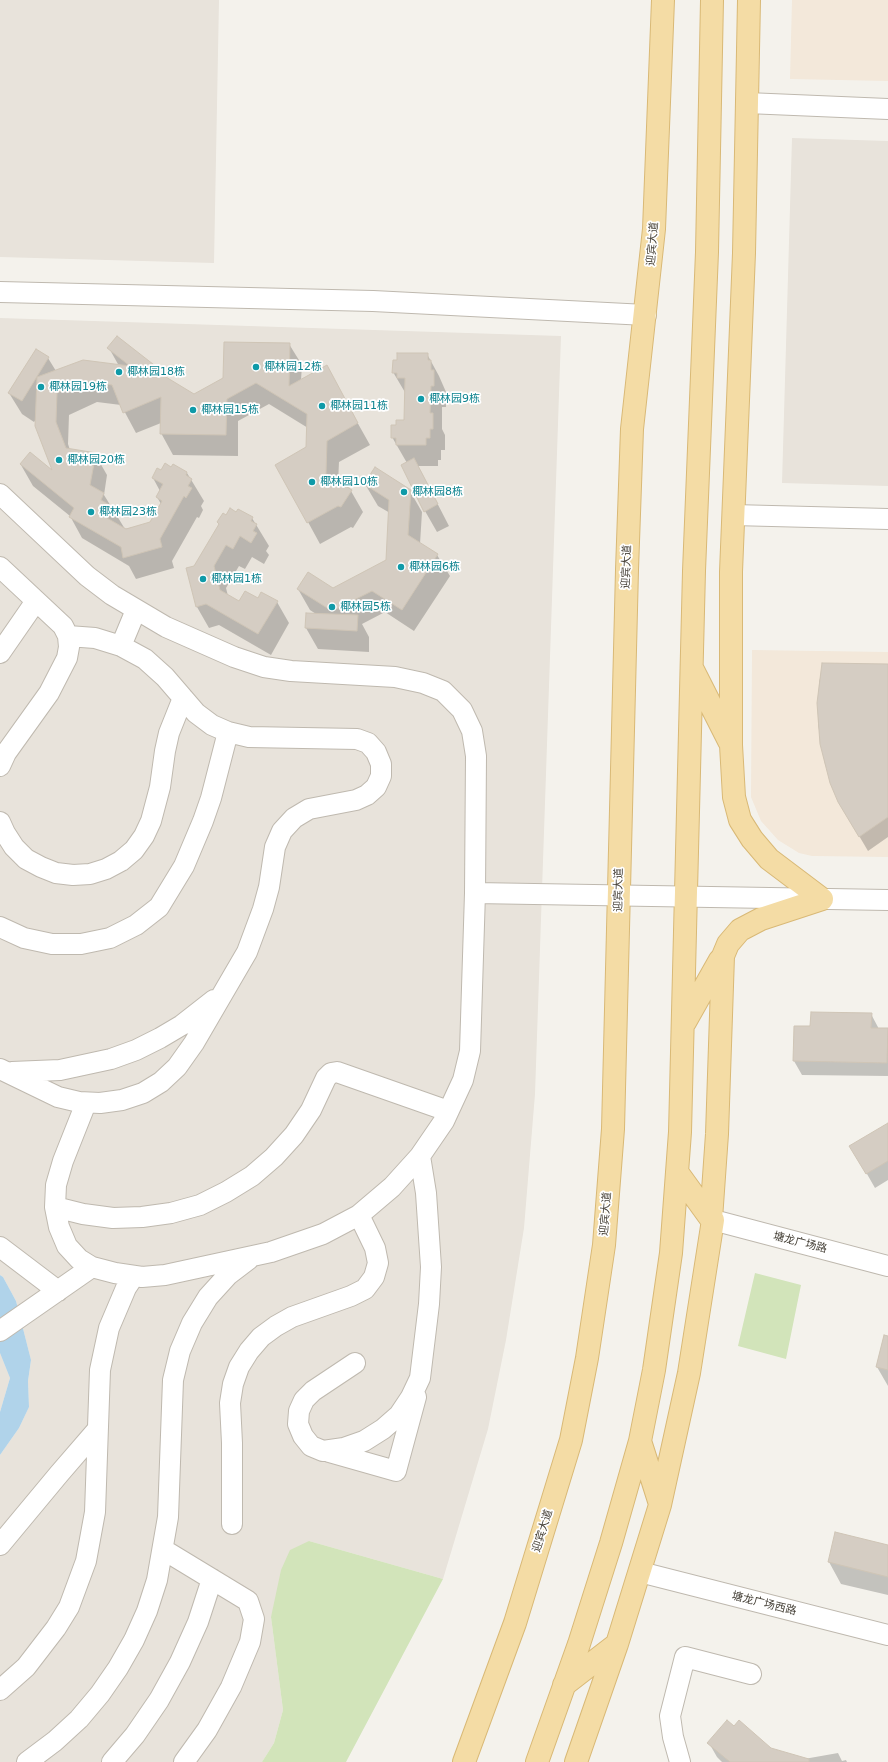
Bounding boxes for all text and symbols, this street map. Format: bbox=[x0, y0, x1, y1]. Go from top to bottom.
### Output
street label: 迎宾大道 bbox=[645, 222, 661, 266]
place label: 椰林园12栋 bbox=[264, 360, 322, 374]
marker: 椰林园12栋 bbox=[251, 362, 261, 372]
place label: 椰林园18栋 bbox=[127, 365, 185, 379]
marker: 椰林园18栋 bbox=[114, 367, 124, 377]
place label: 椰林园19栋 bbox=[49, 380, 107, 394]
marker: 椰林园19栋 bbox=[36, 382, 46, 392]
place label: 椰林园9栋 bbox=[429, 392, 480, 406]
marker: 椰林园9栋 bbox=[416, 394, 426, 404]
place label: 椰林园11栋 bbox=[330, 399, 388, 413]
marker: 椰林园11栋 bbox=[317, 401, 327, 411]
place label: 椰林园15栋 bbox=[201, 403, 259, 417]
marker: 椰林园15栋 bbox=[188, 405, 198, 415]
place label: 椰林园20栋 bbox=[67, 453, 125, 467]
marker: 椰林园20栋 bbox=[54, 455, 64, 465]
place label: 椰林园10栋 bbox=[320, 475, 378, 489]
marker: 椰林园10栋 bbox=[307, 477, 317, 487]
place label: 椰林园8栋 bbox=[412, 485, 463, 499]
marker: 椰林园8栋 bbox=[399, 487, 409, 497]
place label: 椰林园23栋 bbox=[99, 505, 157, 519]
marker: 椰林园23栋 bbox=[86, 507, 96, 517]
street label: 迎宾大道 bbox=[620, 545, 634, 589]
place label: 椰林园6栋 bbox=[409, 560, 460, 574]
marker: 椰林园6栋 bbox=[396, 562, 406, 572]
place label: 椰林园1栋 bbox=[211, 572, 262, 586]
marker: 椰林园1栋 bbox=[198, 574, 208, 584]
place label: 椰林园5栋 bbox=[340, 600, 391, 614]
marker: 椰林园5栋 bbox=[327, 602, 337, 612]
street label: 迎宾大道 bbox=[612, 868, 626, 912]
street label: 迎宾大道 bbox=[598, 1192, 614, 1236]
street label: 塘龙广场路 bbox=[772, 1230, 828, 1256]
street label: 迎宾大道 bbox=[530, 1508, 556, 1554]
street label: 塘龙广场西路 bbox=[730, 1590, 798, 1618]

